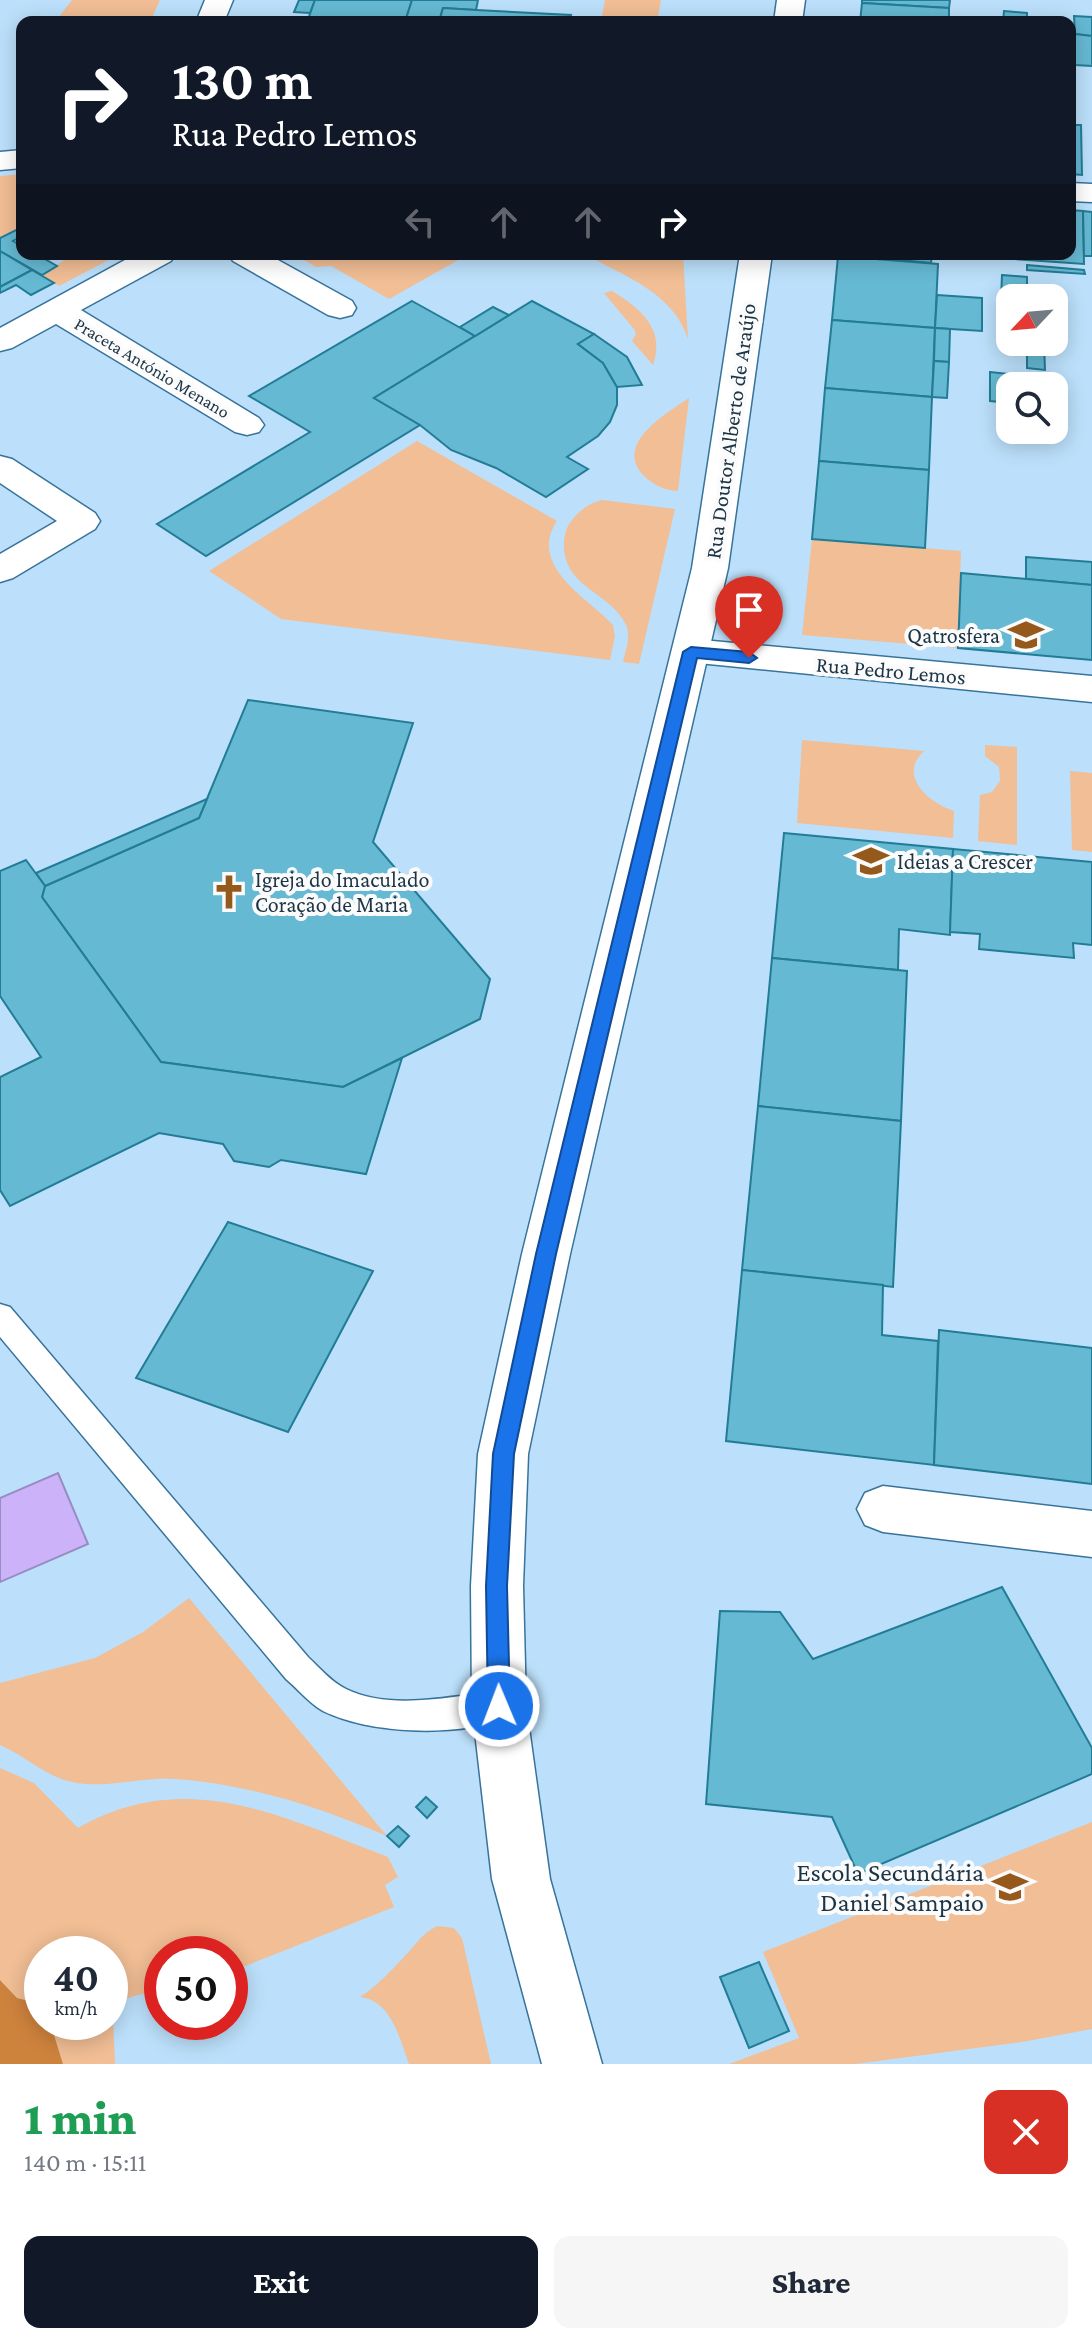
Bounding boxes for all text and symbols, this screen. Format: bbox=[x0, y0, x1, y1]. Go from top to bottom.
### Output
icon: right bbox=[40, 48, 144, 152]
text: 130 m bbox=[172, 49, 313, 111]
text: Rua Pedro Lemos bbox=[172, 114, 418, 154]
icon: left bbox=[398, 200, 442, 244]
icon: ahead bbox=[482, 200, 526, 244]
icon: ahead bbox=[566, 200, 610, 244]
icon: right bbox=[650, 200, 694, 244]
north arrow bbox=[996, 284, 1068, 356]
map controls bbox=[996, 284, 1068, 444]
street label: Rua Doutor Alberto de Araújo bbox=[700, 302, 761, 560]
street label: Praceta António Menano bbox=[71, 314, 233, 422]
button: search bbox=[996, 372, 1068, 444]
pin bbox=[715, 576, 783, 658]
icon: arrive bbox=[727, 588, 771, 632]
school or university icon: Qatrosfera bbox=[1007, 616, 1045, 654]
place label: Qatrosfera bbox=[907, 623, 1000, 648]
street label: Rua Pedro Lemos bbox=[815, 652, 967, 689]
school or university icon: Ideias a Crescer bbox=[852, 842, 890, 880]
place label: Ideias a Crescer bbox=[897, 849, 1033, 874]
place label: Igreja do Imaculado Coração de Maria bbox=[255, 867, 430, 917]
church icon: Igreja do Imaculado Coração de Maria bbox=[210, 873, 248, 911]
position arrow bbox=[457, 1664, 541, 1748]
place label: Escola Secundária Daniel Sampaio bbox=[796, 1858, 984, 1917]
school or university icon: Escola Secundária Daniel Sampaio bbox=[991, 1868, 1029, 1906]
speed limit sign: 50 bbox=[144, 1936, 248, 2040]
text: 40 bbox=[53, 1955, 99, 2000]
text: km/h bbox=[54, 1997, 98, 2019]
button: close bbox=[984, 2090, 1068, 2174]
text: 1 min bbox=[24, 2091, 136, 2144]
text: 140 m · 15:11 bbox=[24, 2148, 146, 2177]
button: Exit bbox=[24, 2236, 538, 2328]
button: Share bbox=[554, 2236, 1068, 2328]

